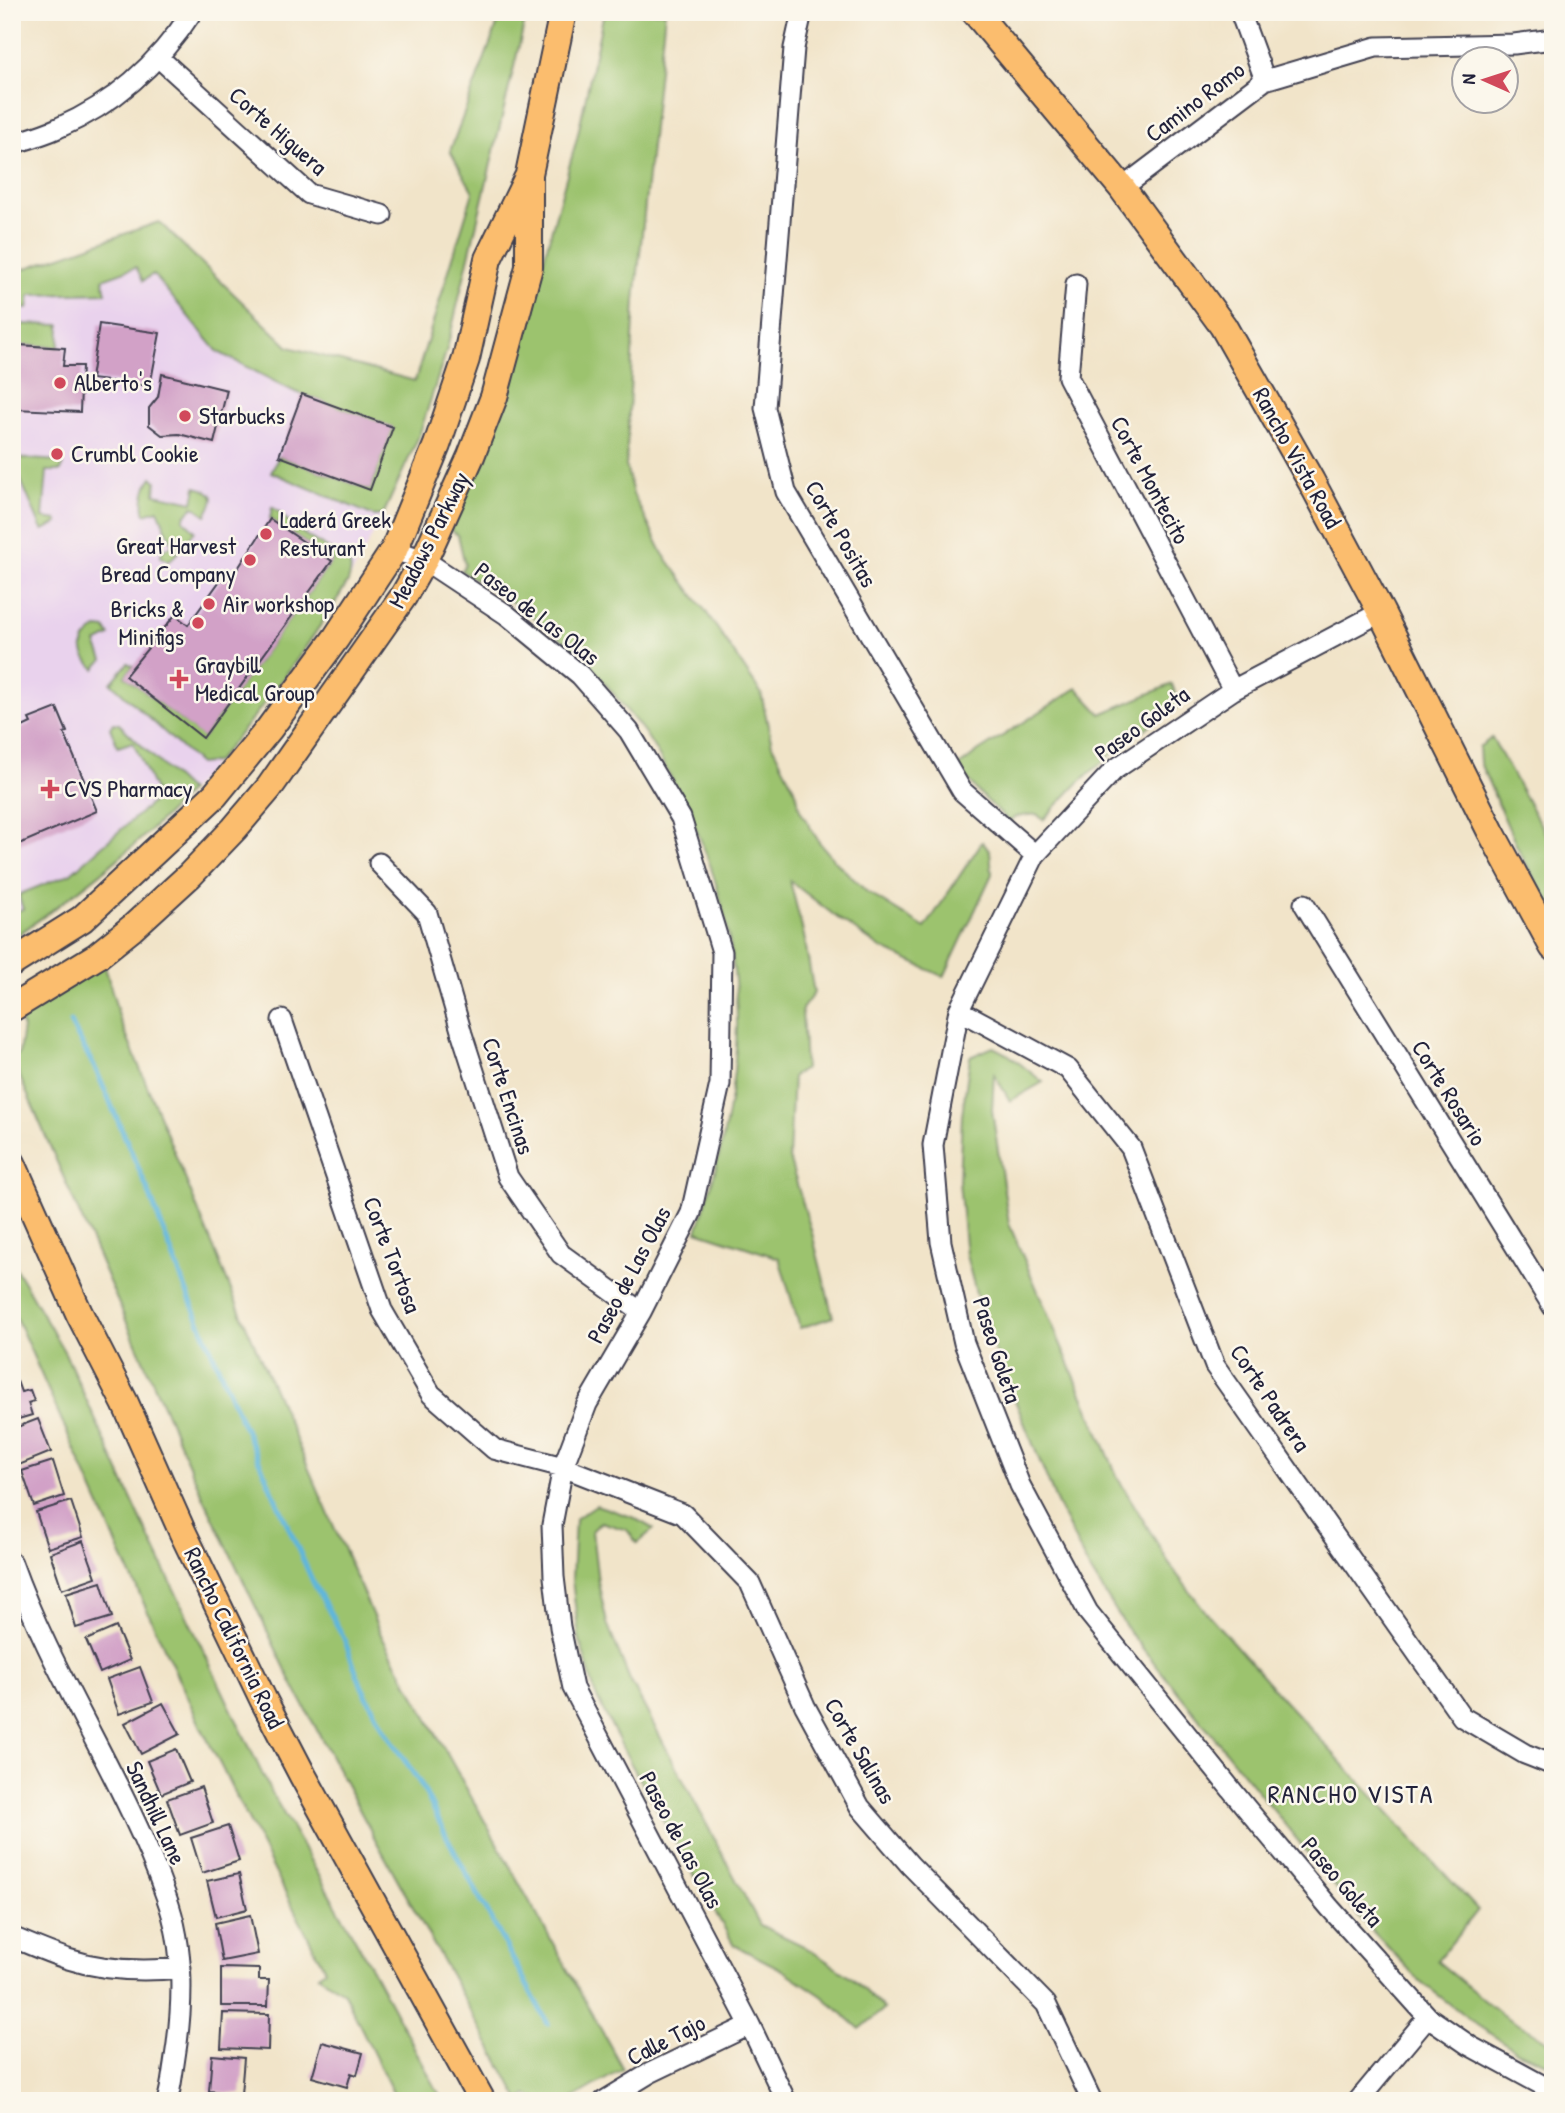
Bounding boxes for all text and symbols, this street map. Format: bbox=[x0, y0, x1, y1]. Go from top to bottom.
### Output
north arrow bbox=[1450, 46, 1520, 116]
street label: Camino Romo bbox=[1138, 53, 1251, 149]
text: N bbox=[1455, 73, 1481, 85]
street label: Corte Higuera bbox=[223, 79, 335, 182]
place label: Alberto's bbox=[74, 366, 152, 398]
marker: Alberto's bbox=[52, 375, 68, 391]
street label: Rancho Vista Road bbox=[1246, 381, 1350, 534]
place label: Starbucks bbox=[199, 399, 285, 431]
marker: Starbucks bbox=[177, 408, 193, 424]
street label: Corte Montecito bbox=[1104, 410, 1198, 549]
place label: Crumbl Cookie bbox=[71, 437, 199, 469]
marker: Crumbl Cookie bbox=[49, 446, 65, 462]
street label: Meadows Parkway bbox=[380, 466, 476, 613]
street label: Corte Positas bbox=[798, 474, 885, 593]
place label: Laderá Greek Resturant bbox=[280, 503, 391, 563]
marker: Laderá Greek Resturant bbox=[258, 526, 274, 542]
place label: Great Harvest Bread Company bbox=[101, 529, 237, 589]
marker: Great Harvest Bread Company bbox=[242, 552, 258, 568]
street label: Paseo de Las Olas bbox=[468, 554, 607, 672]
place label: Air workshop bbox=[223, 587, 334, 619]
place label: Bricks & Minifigs bbox=[110, 592, 184, 652]
marker: Air workshop bbox=[201, 596, 217, 612]
marker: Bricks & Minifigs bbox=[190, 615, 206, 631]
place label: Graybill Medical Group bbox=[195, 648, 315, 708]
marker: Graybill Medical Group bbox=[169, 669, 189, 689]
street label: Paseo Goleta bbox=[1088, 678, 1195, 768]
place label: CVS Pharmacy bbox=[64, 772, 193, 804]
marker: CVS Pharmacy bbox=[42, 781, 58, 797]
street label: Corte Encinas bbox=[475, 1033, 543, 1158]
street label: Corte Rosario bbox=[1405, 1034, 1495, 1152]
street label: Corte Tortosa bbox=[356, 1192, 430, 1317]
street label: Paseo de Las Olas bbox=[579, 1200, 678, 1349]
street label: Paseo Goleta bbox=[966, 1293, 1030, 1407]
street label: Corte Padrera bbox=[1223, 1337, 1319, 1457]
street label: Rancho California Road bbox=[177, 1542, 293, 1734]
street label: Corte Salinas bbox=[818, 1692, 904, 1809]
street label: Sandhill Lane bbox=[119, 1756, 195, 1870]
street label: Paseo de Las Olas bbox=[632, 1765, 731, 1914]
district label: RANCHO VISTA bbox=[1268, 1776, 1434, 1811]
street label: Paseo Goleta bbox=[1295, 1829, 1391, 1933]
street label: Calle Tajo bbox=[621, 2006, 710, 2072]

